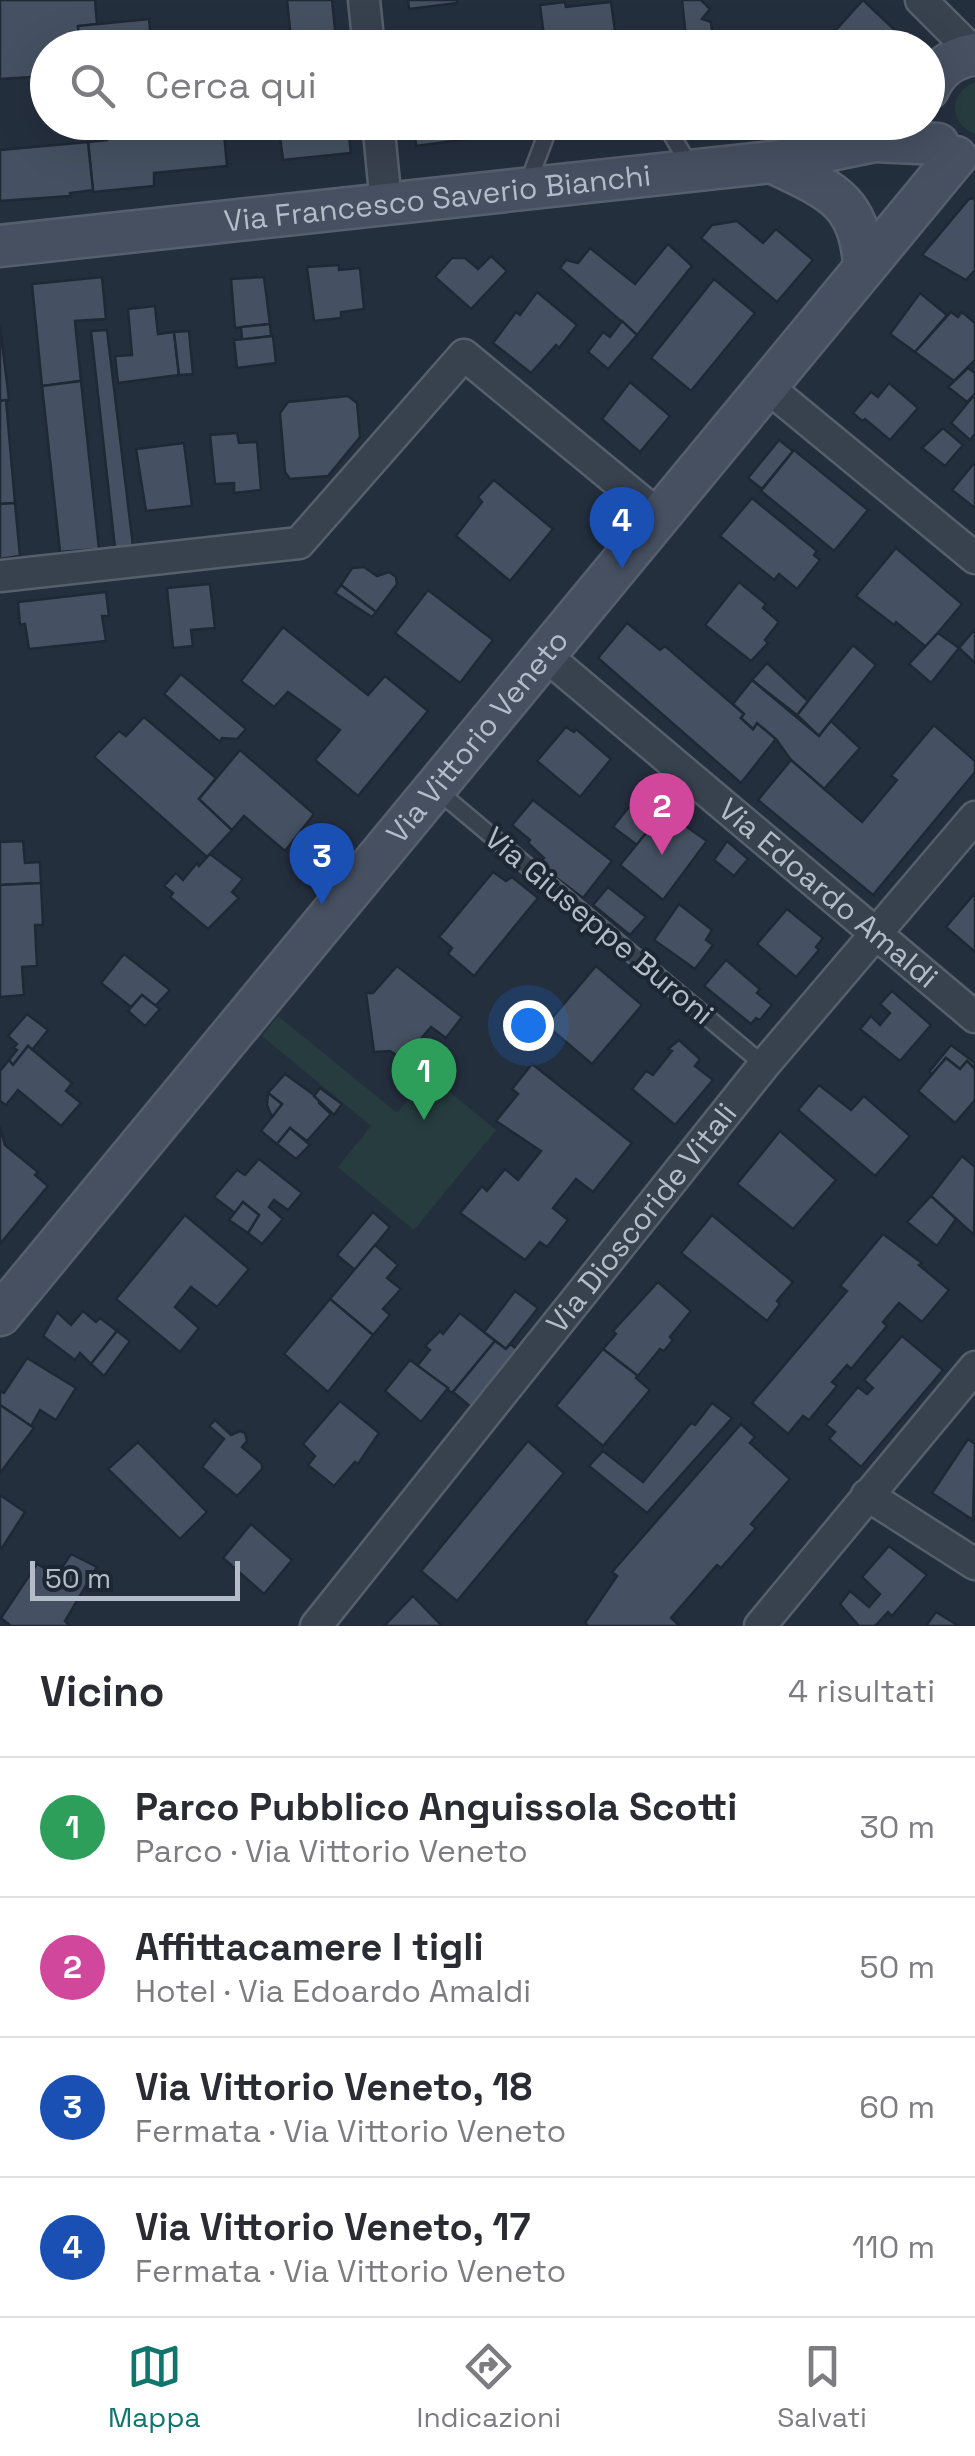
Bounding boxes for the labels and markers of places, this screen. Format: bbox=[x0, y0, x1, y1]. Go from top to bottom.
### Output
pin: 4 bbox=[590, 486, 654, 569]
pin: 2 bbox=[630, 772, 694, 855]
pin: 3 bbox=[290, 822, 354, 905]
pin: 1 bbox=[392, 1038, 456, 1120]

